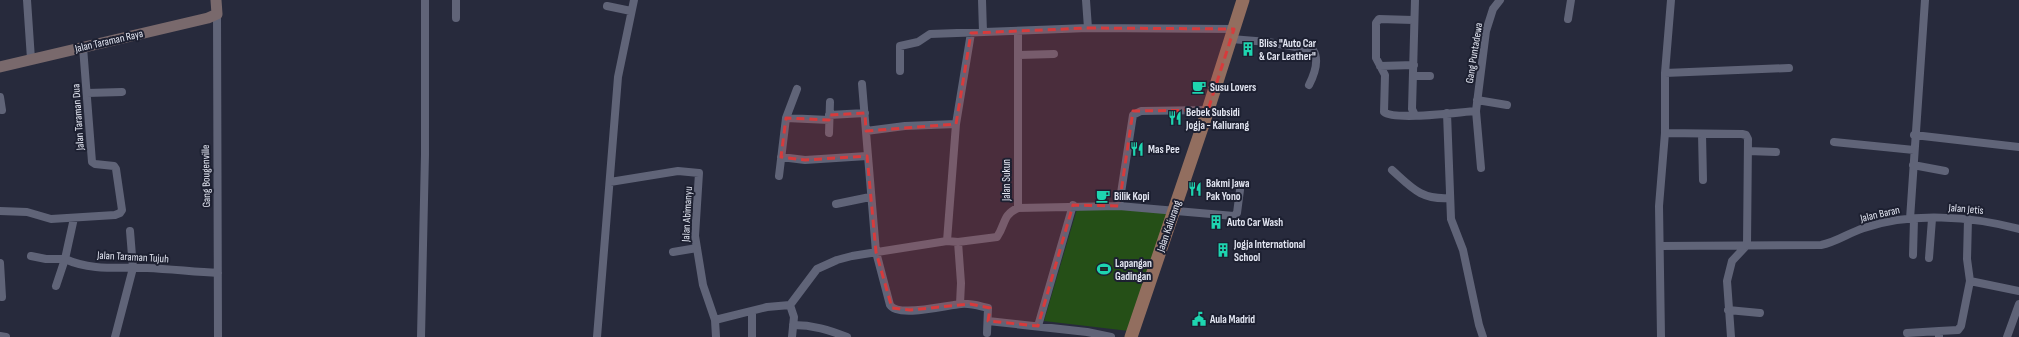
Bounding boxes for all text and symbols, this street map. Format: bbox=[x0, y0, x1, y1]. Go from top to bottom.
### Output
street label: Gang Puntadewa bbox=[1463, 22, 1485, 84]
street label: Jalan Taraman Raya bbox=[73, 27, 144, 55]
place label: Bliss "Auto Car & Car Leather" bbox=[1259, 37, 1317, 63]
building icon: Bliss "Auto Car & Car Leather" bbox=[1240, 41, 1256, 57]
cafe icon: Susu Lovers bbox=[1191, 79, 1207, 95]
place label: Susu Lovers bbox=[1210, 81, 1256, 94]
street label: Jalan Taraman Dua bbox=[69, 83, 87, 152]
place label: Bebek Subsidi Jogja - Kaliurang bbox=[1185, 106, 1249, 132]
restaurant icon: Bebek Subsidi Jogja - Kaliurang bbox=[1167, 110, 1183, 126]
restaurant icon: Mas Pee bbox=[1129, 141, 1145, 157]
place label: Mas Pee bbox=[1148, 143, 1180, 156]
street label: Gang Bougenville bbox=[199, 144, 213, 208]
street label: Jalan Sukun bbox=[1000, 159, 1013, 202]
place label: Bakmi Jawa Pak Yono bbox=[1206, 177, 1250, 203]
restaurant icon: Bakmi Jawa Pak Yono bbox=[1187, 181, 1203, 197]
street label: Jalan Abimanyu bbox=[679, 186, 695, 243]
cafe icon: Bilik Kopi bbox=[1095, 188, 1111, 204]
place label: Bilik Kopi bbox=[1114, 190, 1149, 203]
street label: Jalan Kaliurang bbox=[1154, 198, 1184, 254]
street label: Jalan Jetis bbox=[1947, 201, 1984, 217]
street label: Jalan Baran bbox=[1858, 203, 1901, 225]
building icon: Auto Car Wash bbox=[1208, 214, 1224, 230]
place label: Auto Car Wash bbox=[1226, 216, 1283, 229]
place label: Jogja International School bbox=[1233, 238, 1305, 264]
building icon: Jogja International School bbox=[1215, 242, 1231, 258]
street label: Jalan Taraman Tujuh bbox=[96, 249, 169, 265]
place label: Lapangan Gadingan bbox=[1115, 257, 1152, 283]
sports icon: Lapangan Gadingan bbox=[1096, 261, 1112, 277]
public building icon: Aula Madrid bbox=[1191, 311, 1207, 327]
place label: Aula Madrid bbox=[1209, 313, 1255, 326]

